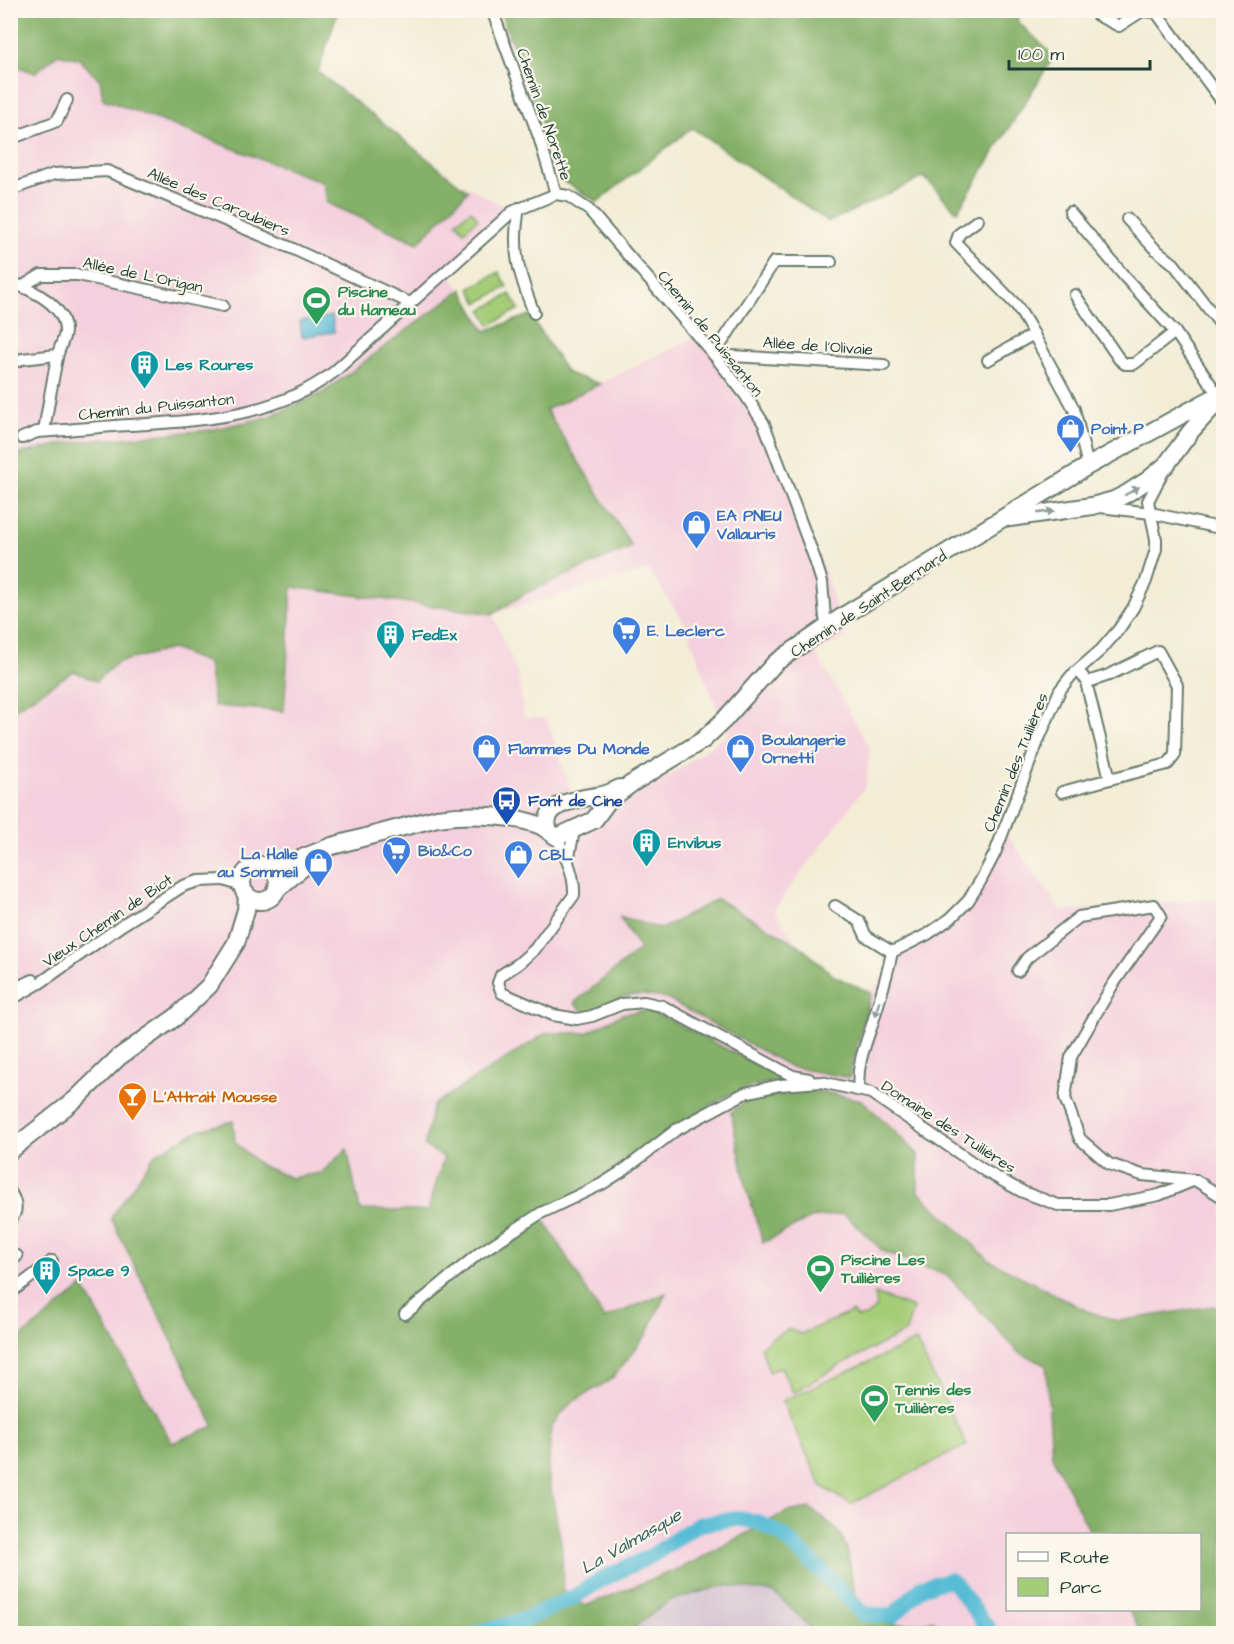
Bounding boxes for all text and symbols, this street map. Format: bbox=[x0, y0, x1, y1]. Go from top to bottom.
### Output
scale bar bbox=[1009, 33, 1150, 71]
text: 100 m bbox=[1018, 42, 1064, 67]
street label: Chemin de Norette bbox=[511, 45, 577, 184]
street label: Allée des Caroubiers bbox=[144, 162, 293, 242]
street label: Allée de L'Origan bbox=[80, 252, 205, 299]
street label: Chemin de Puissanton bbox=[652, 266, 768, 402]
place label: Piscine du Hameau bbox=[337, 281, 416, 321]
sports icon: Piscine du Hameau bbox=[301, 284, 333, 326]
street label: Allée de l'Olivaie bbox=[762, 331, 874, 361]
building icon: Les Roures bbox=[128, 348, 160, 390]
place label: Les Roures bbox=[165, 354, 253, 376]
street label: Chemin du Puissanton bbox=[77, 388, 235, 426]
shop icon: Point P bbox=[1054, 412, 1086, 454]
place label: Point P bbox=[1091, 418, 1145, 440]
one-way arrow bbox=[1124, 485, 1140, 496]
place label: EA PNEU Vallauris bbox=[716, 505, 782, 545]
one-way arrow bbox=[1037, 507, 1056, 516]
shop icon: EA PNEU Vallauris bbox=[680, 508, 712, 550]
street label: Chemin de Saint-Bernard bbox=[786, 545, 951, 663]
supermarket icon: E. Leclerc bbox=[610, 614, 642, 656]
building icon: FedEx bbox=[375, 618, 407, 660]
place label: E. Leclerc bbox=[647, 620, 726, 642]
place label: FedEx bbox=[412, 624, 457, 646]
street label: Chemin des Tuilières bbox=[978, 690, 1054, 835]
place label: Boulangerie Ornetti bbox=[762, 729, 846, 769]
shop icon: Flammes Du Monde bbox=[471, 732, 503, 774]
shop icon: Boulangerie Ornetti bbox=[725, 732, 757, 774]
place label: Flammes Du Monde bbox=[508, 738, 650, 760]
bus stop icon: Font de Cine bbox=[491, 784, 523, 826]
place label: Font de Cine bbox=[528, 790, 623, 812]
building icon: Envibus bbox=[631, 826, 663, 868]
place label: Envibus bbox=[668, 832, 721, 854]
supermarket icon: Bio&Co bbox=[381, 834, 413, 876]
shop icon: CBL bbox=[502, 838, 534, 880]
place label: Bio&Co bbox=[418, 840, 473, 862]
place label: La Halle au Sommeil bbox=[217, 843, 298, 883]
place label: CBL bbox=[539, 844, 574, 866]
shop icon: La Halle au Sommeil bbox=[303, 846, 335, 888]
street label: Vieux Chemin de Biot bbox=[38, 869, 178, 973]
one-way arrow bbox=[871, 1000, 881, 1018]
street label: Domaine des Tuilières bbox=[877, 1075, 1020, 1179]
bar icon: L'Attrait Mousse bbox=[116, 1080, 148, 1122]
place label: L'Attrait Mousse bbox=[153, 1086, 278, 1108]
place label: Piscine Les Tuilières bbox=[840, 1249, 925, 1289]
sports icon: Piscine Les Tuilières bbox=[804, 1252, 836, 1294]
building icon: Space 9 bbox=[31, 1254, 63, 1296]
place label: Space 9 bbox=[67, 1260, 130, 1282]
place label: Tennis des Tuilières bbox=[894, 1379, 971, 1419]
sports icon: Tennis des Tuilières bbox=[858, 1382, 890, 1424]
water label: La Valmasque bbox=[576, 1502, 687, 1580]
legend bbox=[1006, 1533, 1201, 1611]
text: Route bbox=[1060, 1545, 1109, 1570]
text: Parc bbox=[1060, 1575, 1102, 1600]

